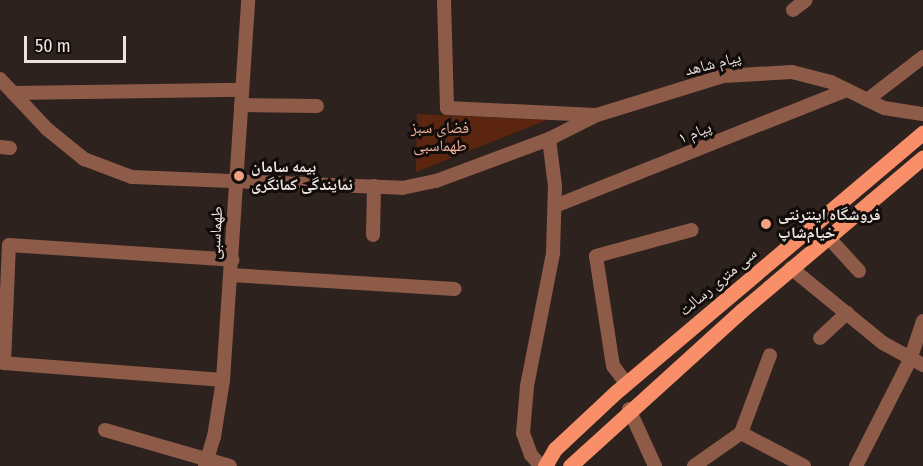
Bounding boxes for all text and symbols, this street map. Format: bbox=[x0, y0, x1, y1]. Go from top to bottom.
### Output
scale bar bbox=[27, 24, 129, 62]
text: 50 m bbox=[35, 35, 71, 57]
street label: پیام شاهد bbox=[683, 48, 743, 80]
park label: فضای سبز طهماسبی bbox=[411, 118, 469, 156]
street label: ۱ پیام bbox=[676, 118, 714, 148]
place label: بیمه سامان نمایندگی کمانگری bbox=[251, 157, 353, 195]
marker: بیمه سامان نمایندگی کمانگری bbox=[232, 169, 246, 183]
place label: فروشگاه اینترنتی خیام‌شاپ bbox=[778, 205, 880, 243]
street label: طهماسبی bbox=[205, 206, 227, 260]
marker: فروشگاه اینترنتی خیام‌شاپ bbox=[759, 217, 773, 231]
street label: سی متری رسالت bbox=[675, 244, 761, 320]

